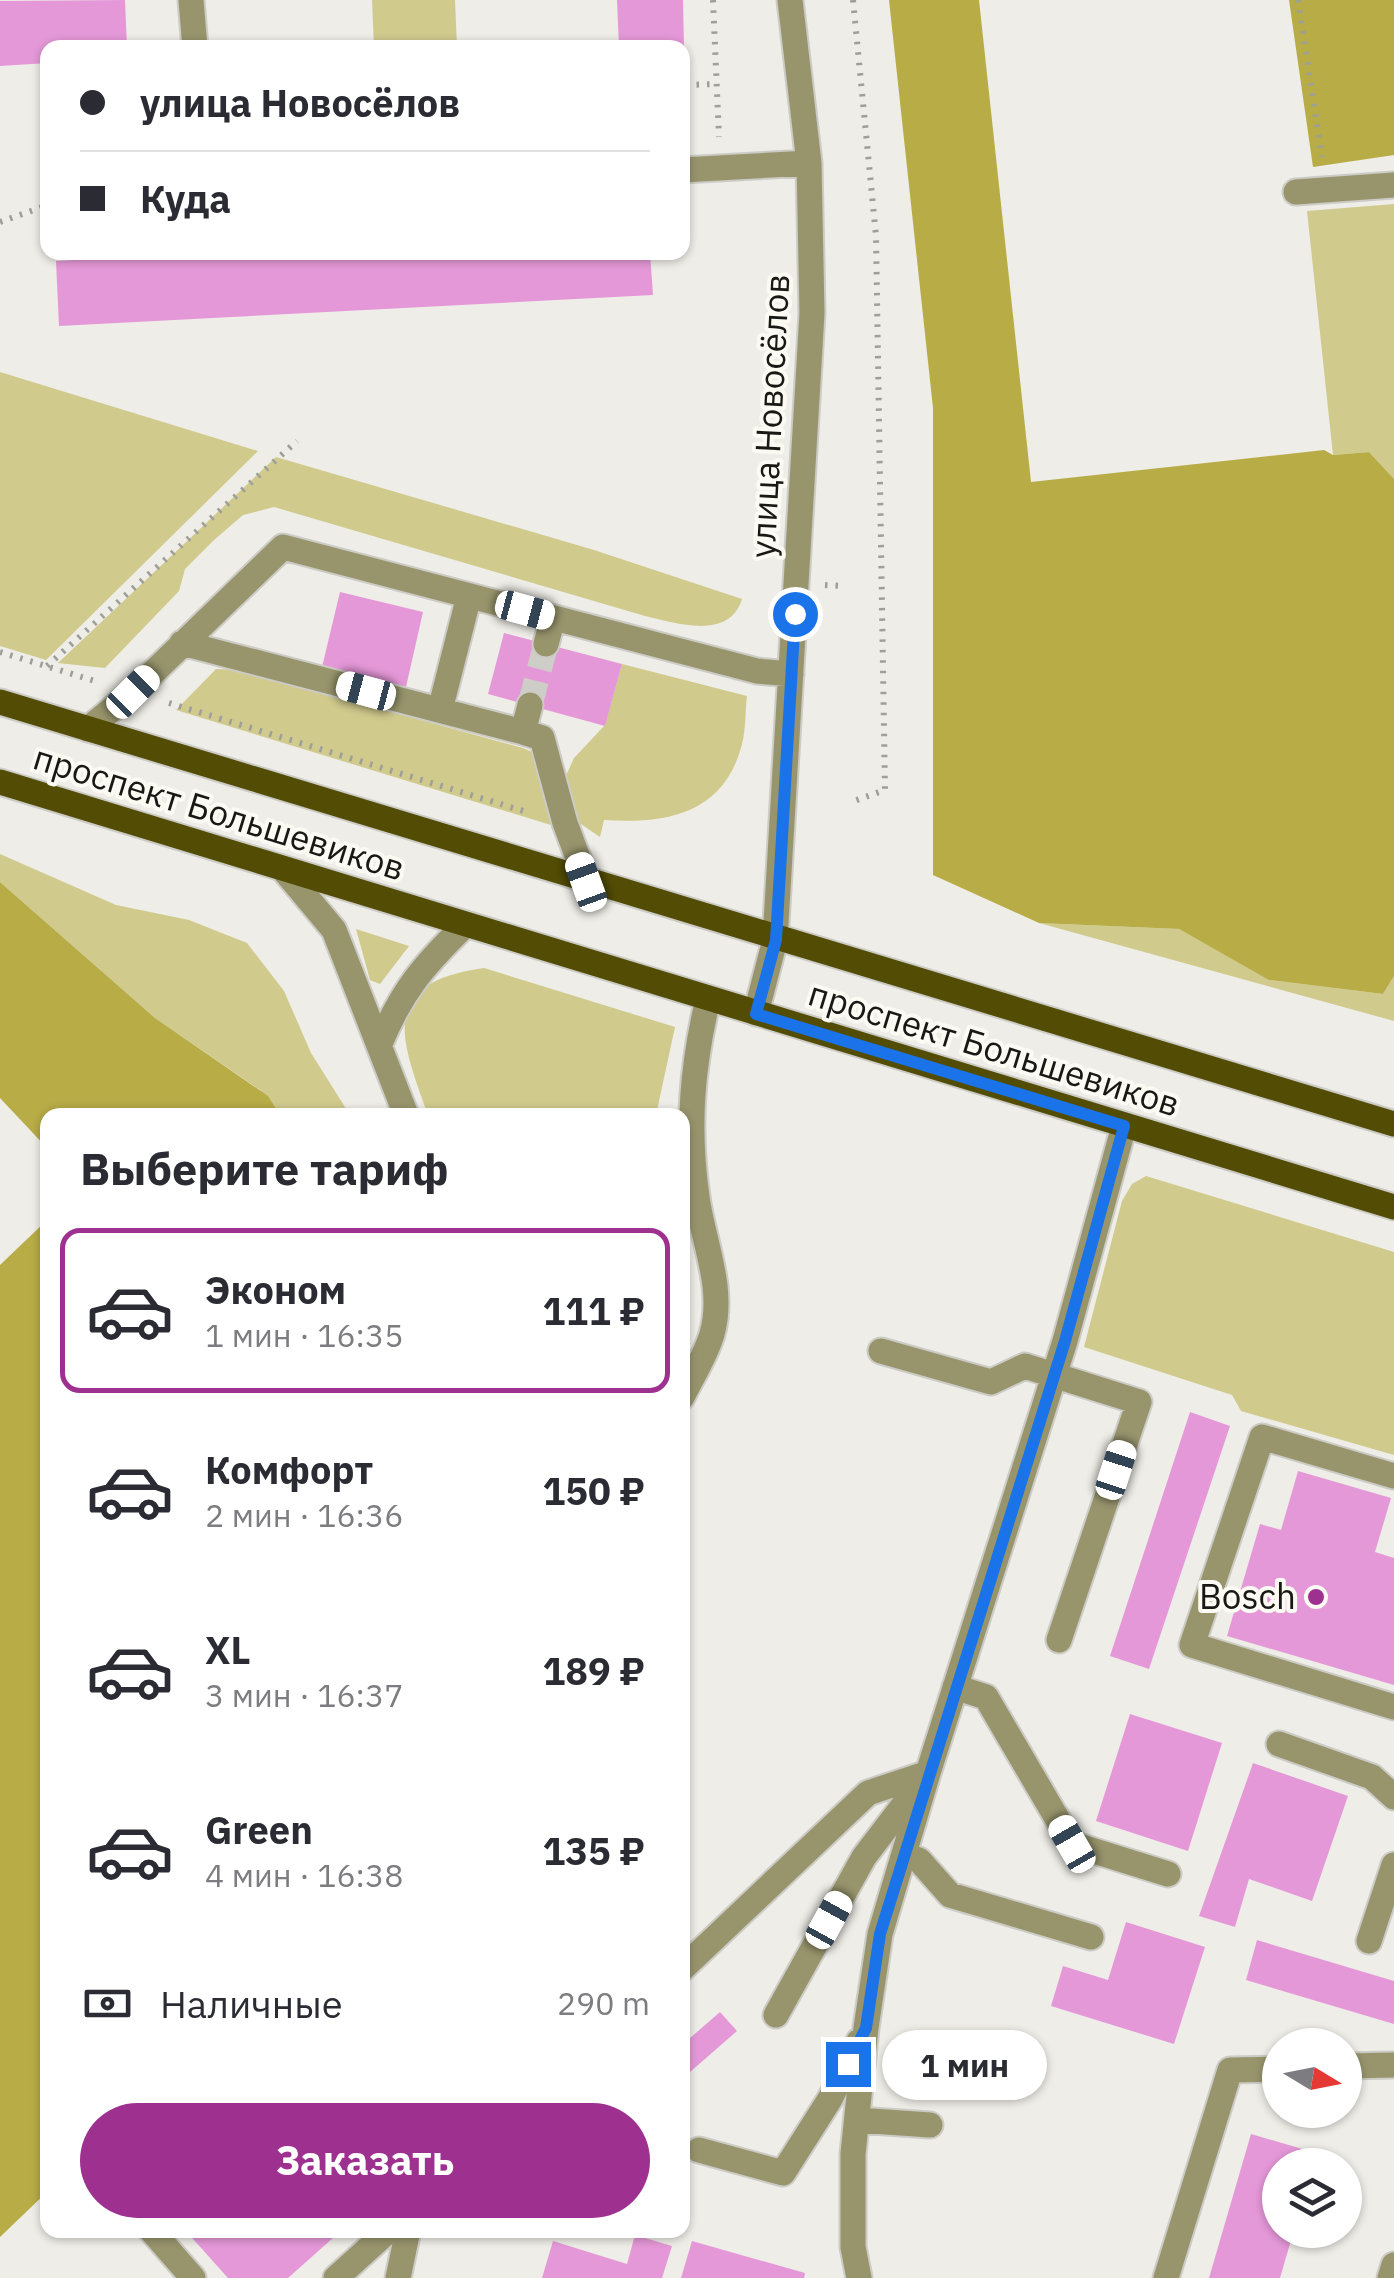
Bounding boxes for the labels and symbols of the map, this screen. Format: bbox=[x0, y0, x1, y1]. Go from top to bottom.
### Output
street label: улица Новосёлов bbox=[739, 273, 799, 559]
car bbox=[492, 588, 558, 632]
route start bbox=[773, 592, 818, 637]
car bbox=[101, 660, 165, 724]
car bbox=[333, 669, 399, 713]
street label: проспект Большевиков bbox=[28, 734, 410, 890]
car bbox=[562, 849, 610, 915]
street label: проспект Большевиков bbox=[803, 970, 1185, 1126]
car bbox=[1092, 1437, 1140, 1503]
place label: Bosch bbox=[1199, 1573, 1296, 1619]
marker: Bosch bbox=[1305, 1586, 1327, 1608]
car bbox=[1044, 1811, 1100, 1877]
car bbox=[801, 1886, 857, 1954]
north arrow bbox=[1262, 2028, 1362, 2128]
callout: 1 мин bbox=[883, 2029, 1048, 2099]
route end bbox=[826, 2042, 871, 2087]

